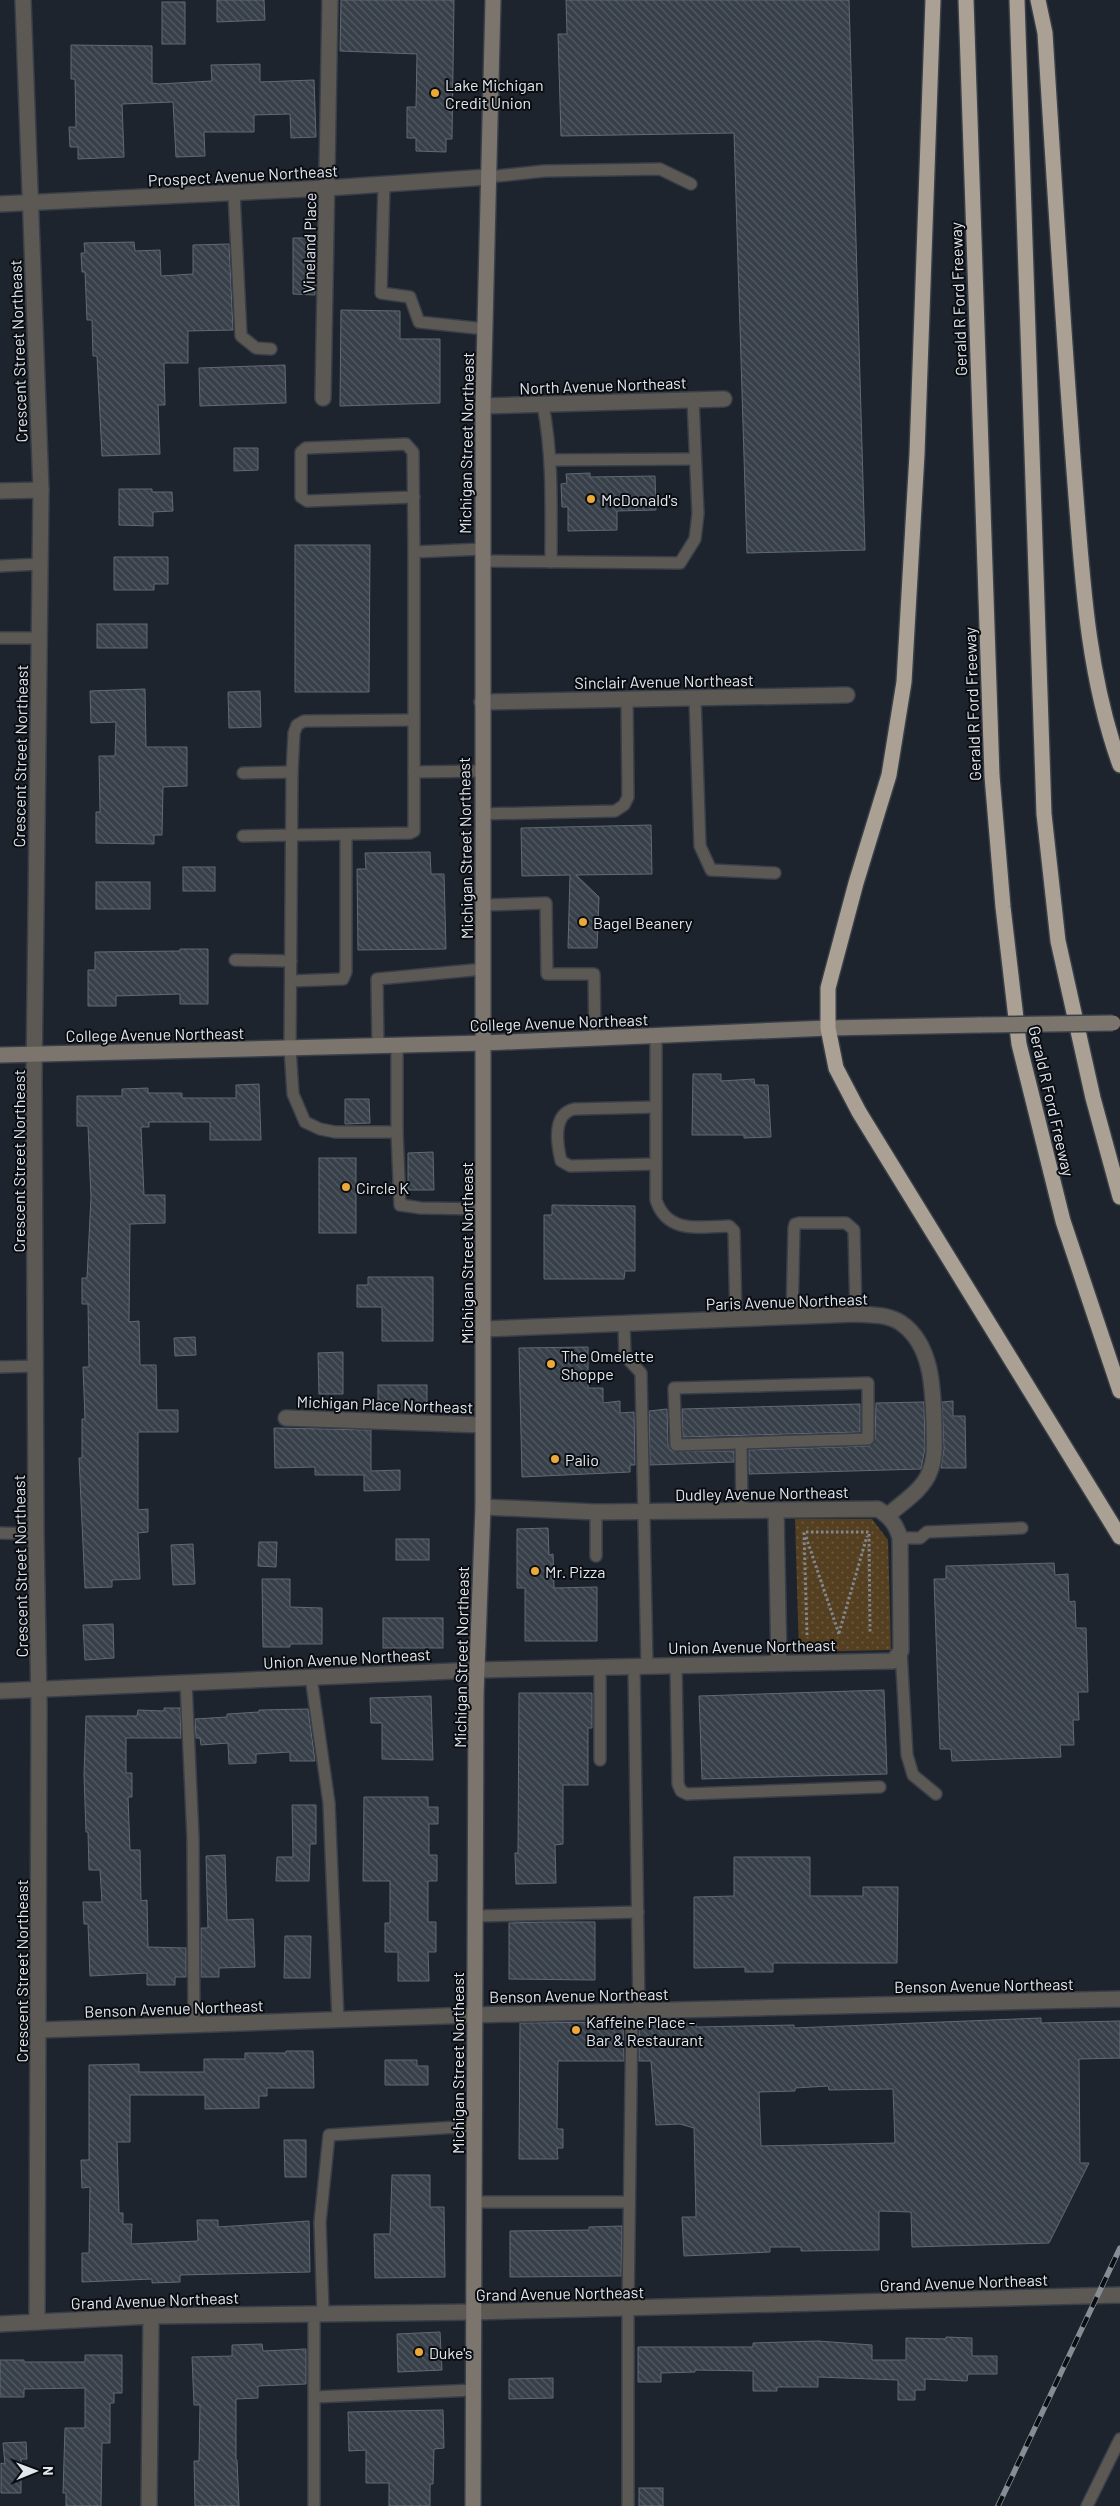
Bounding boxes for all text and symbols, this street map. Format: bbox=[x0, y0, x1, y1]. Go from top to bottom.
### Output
place label: Lake Michigan Credit Union bbox=[445, 75, 544, 112]
marker: Lake Michigan Credit Union bbox=[429, 87, 441, 99]
street label: Prospect Avenue Northeast bbox=[147, 161, 339, 189]
street label: Vineland Place bbox=[299, 192, 319, 294]
street label: Gerald R Ford Freeway bbox=[946, 221, 970, 376]
street label: Crescent Street Northeast bbox=[5, 259, 31, 443]
street label: Michigan Street Northeast bbox=[455, 352, 477, 534]
street label: North Avenue Northeast bbox=[519, 373, 687, 397]
place label: McDonald's bbox=[601, 490, 678, 509]
marker: McDonald's bbox=[585, 493, 597, 505]
street label: Gerald R Ford Freeway bbox=[960, 626, 984, 781]
street label: Crescent Street Northeast bbox=[9, 664, 31, 848]
street label: Sinclair Avenue Northeast bbox=[574, 670, 754, 692]
street label: Michigan Street Northeast bbox=[454, 757, 476, 939]
place label: Bagel Beanery bbox=[593, 913, 693, 932]
marker: Bagel Beanery bbox=[577, 916, 589, 928]
street label: College Avenue Northeast bbox=[469, 1009, 649, 1035]
street label: College Avenue Northeast bbox=[65, 1023, 245, 1045]
street label: Gerald R Ford Freeway bbox=[1025, 1024, 1079, 1179]
street label: Crescent Street Northeast bbox=[9, 1070, 28, 1252]
street label: Michigan Street Northeast bbox=[457, 1162, 476, 1344]
place label: Circle K bbox=[356, 1178, 409, 1197]
marker: Circle K bbox=[340, 1181, 352, 1193]
street label: Paris Avenue Northeast bbox=[705, 1289, 869, 1313]
place label: The Omelette Shoppe bbox=[561, 1346, 654, 1383]
marker: The Omelette Shoppe bbox=[545, 1358, 557, 1370]
street label: Michigan Place Northeast bbox=[296, 1391, 474, 1417]
place label: Palio bbox=[565, 1450, 599, 1469]
marker: Palio bbox=[549, 1453, 561, 1465]
street label: Crescent Street Northeast bbox=[9, 1474, 31, 1658]
street label: Dudley Avenue Northeast bbox=[675, 1482, 849, 1504]
place label: Mr. Pizza bbox=[545, 1562, 605, 1581]
marker: Mr. Pizza bbox=[529, 1565, 541, 1577]
street label: Michigan Street Northeast bbox=[450, 1566, 472, 1748]
street label: Union Avenue Northeast bbox=[668, 1635, 836, 1657]
street label: Union Avenue Northeast bbox=[263, 1644, 431, 1672]
street label: Crescent Street Northeast bbox=[12, 1880, 31, 2062]
street label: Michigan Street Northeast bbox=[448, 1972, 467, 2154]
street label: Benson Avenue Northeast bbox=[894, 1974, 1074, 1996]
street label: Benson Avenue Northeast bbox=[489, 1984, 669, 2006]
street label: Benson Avenue Northeast bbox=[84, 1995, 264, 2021]
place label: Kaffeine Place - Bar & Restaurant bbox=[586, 2012, 704, 2049]
marker: Kaffeine Place - Bar & Restaurant bbox=[570, 2024, 582, 2036]
street label: Grand Avenue Northeast bbox=[880, 2270, 1048, 2294]
street label: Grand Avenue Northeast bbox=[476, 2282, 644, 2304]
street label: Grand Avenue Northeast bbox=[71, 2288, 239, 2312]
place label: Duke's bbox=[429, 2343, 473, 2362]
marker: Duke's bbox=[413, 2346, 425, 2358]
north arrow bbox=[10, 2446, 60, 2496]
text: N bbox=[40, 2466, 57, 2476]

